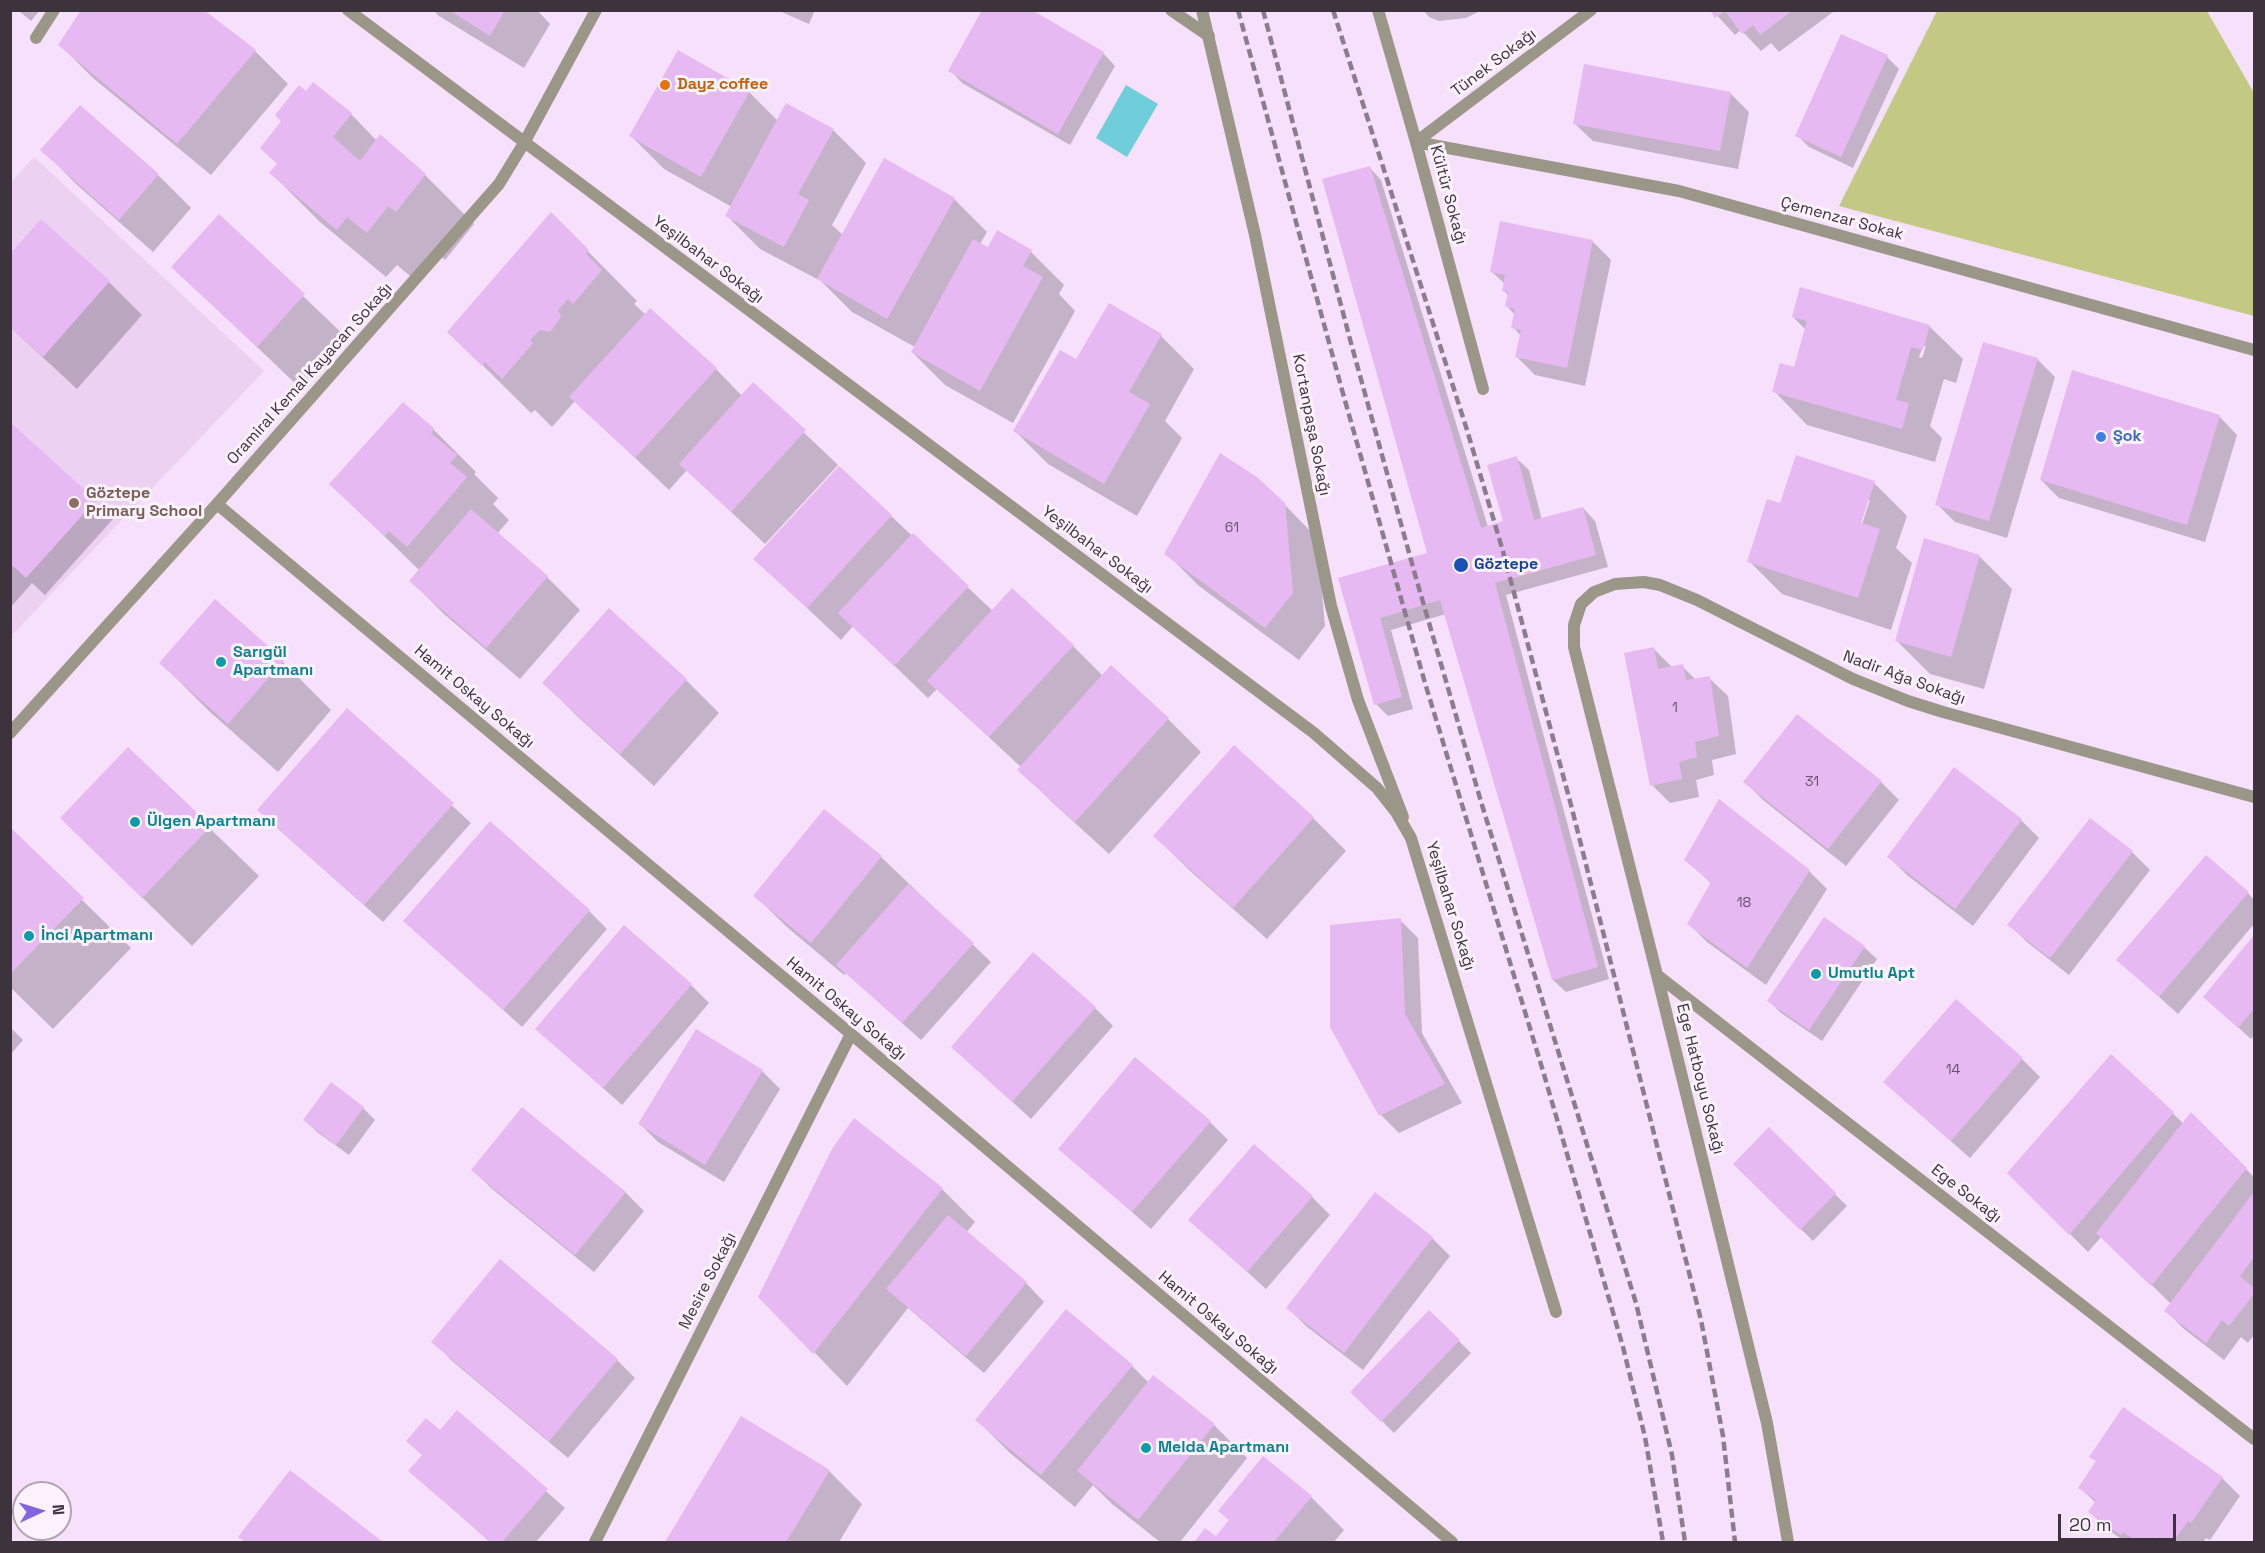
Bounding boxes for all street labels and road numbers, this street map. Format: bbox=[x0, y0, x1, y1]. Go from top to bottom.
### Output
street label: Tünek Sokağı bbox=[1448, 25, 1540, 101]
street label: Kültür Sokağı bbox=[1426, 143, 1470, 247]
street label: Çemenzar Sokak bbox=[1778, 193, 1906, 245]
street label: Yeşilbahar Sokağı bbox=[649, 212, 767, 308]
street label: Oramiral Kemal Kayacan Sokağı bbox=[223, 279, 397, 469]
street label: Kortanpaşa Sokağı bbox=[1288, 352, 1334, 498]
street label: Yeşilbahar Sokağı bbox=[1038, 502, 1156, 598]
street label: Hamit Oskay Sokağı bbox=[410, 641, 538, 753]
street label: Nadir Ağa Sokağı bbox=[1840, 647, 1968, 709]
street label: Yeşilbahar Sokağı bbox=[1421, 839, 1479, 973]
street label: Hamit Oskay Sokağı bbox=[782, 953, 910, 1065]
street label: Ege Hatboyu Sokağı bbox=[1672, 1002, 1728, 1156]
street label: Ege Sokağı bbox=[1927, 1161, 2005, 1227]
street label: Mesire Sokağı bbox=[675, 1229, 741, 1333]
street label: Hamit Oskay Sokağı bbox=[1154, 1267, 1282, 1379]

